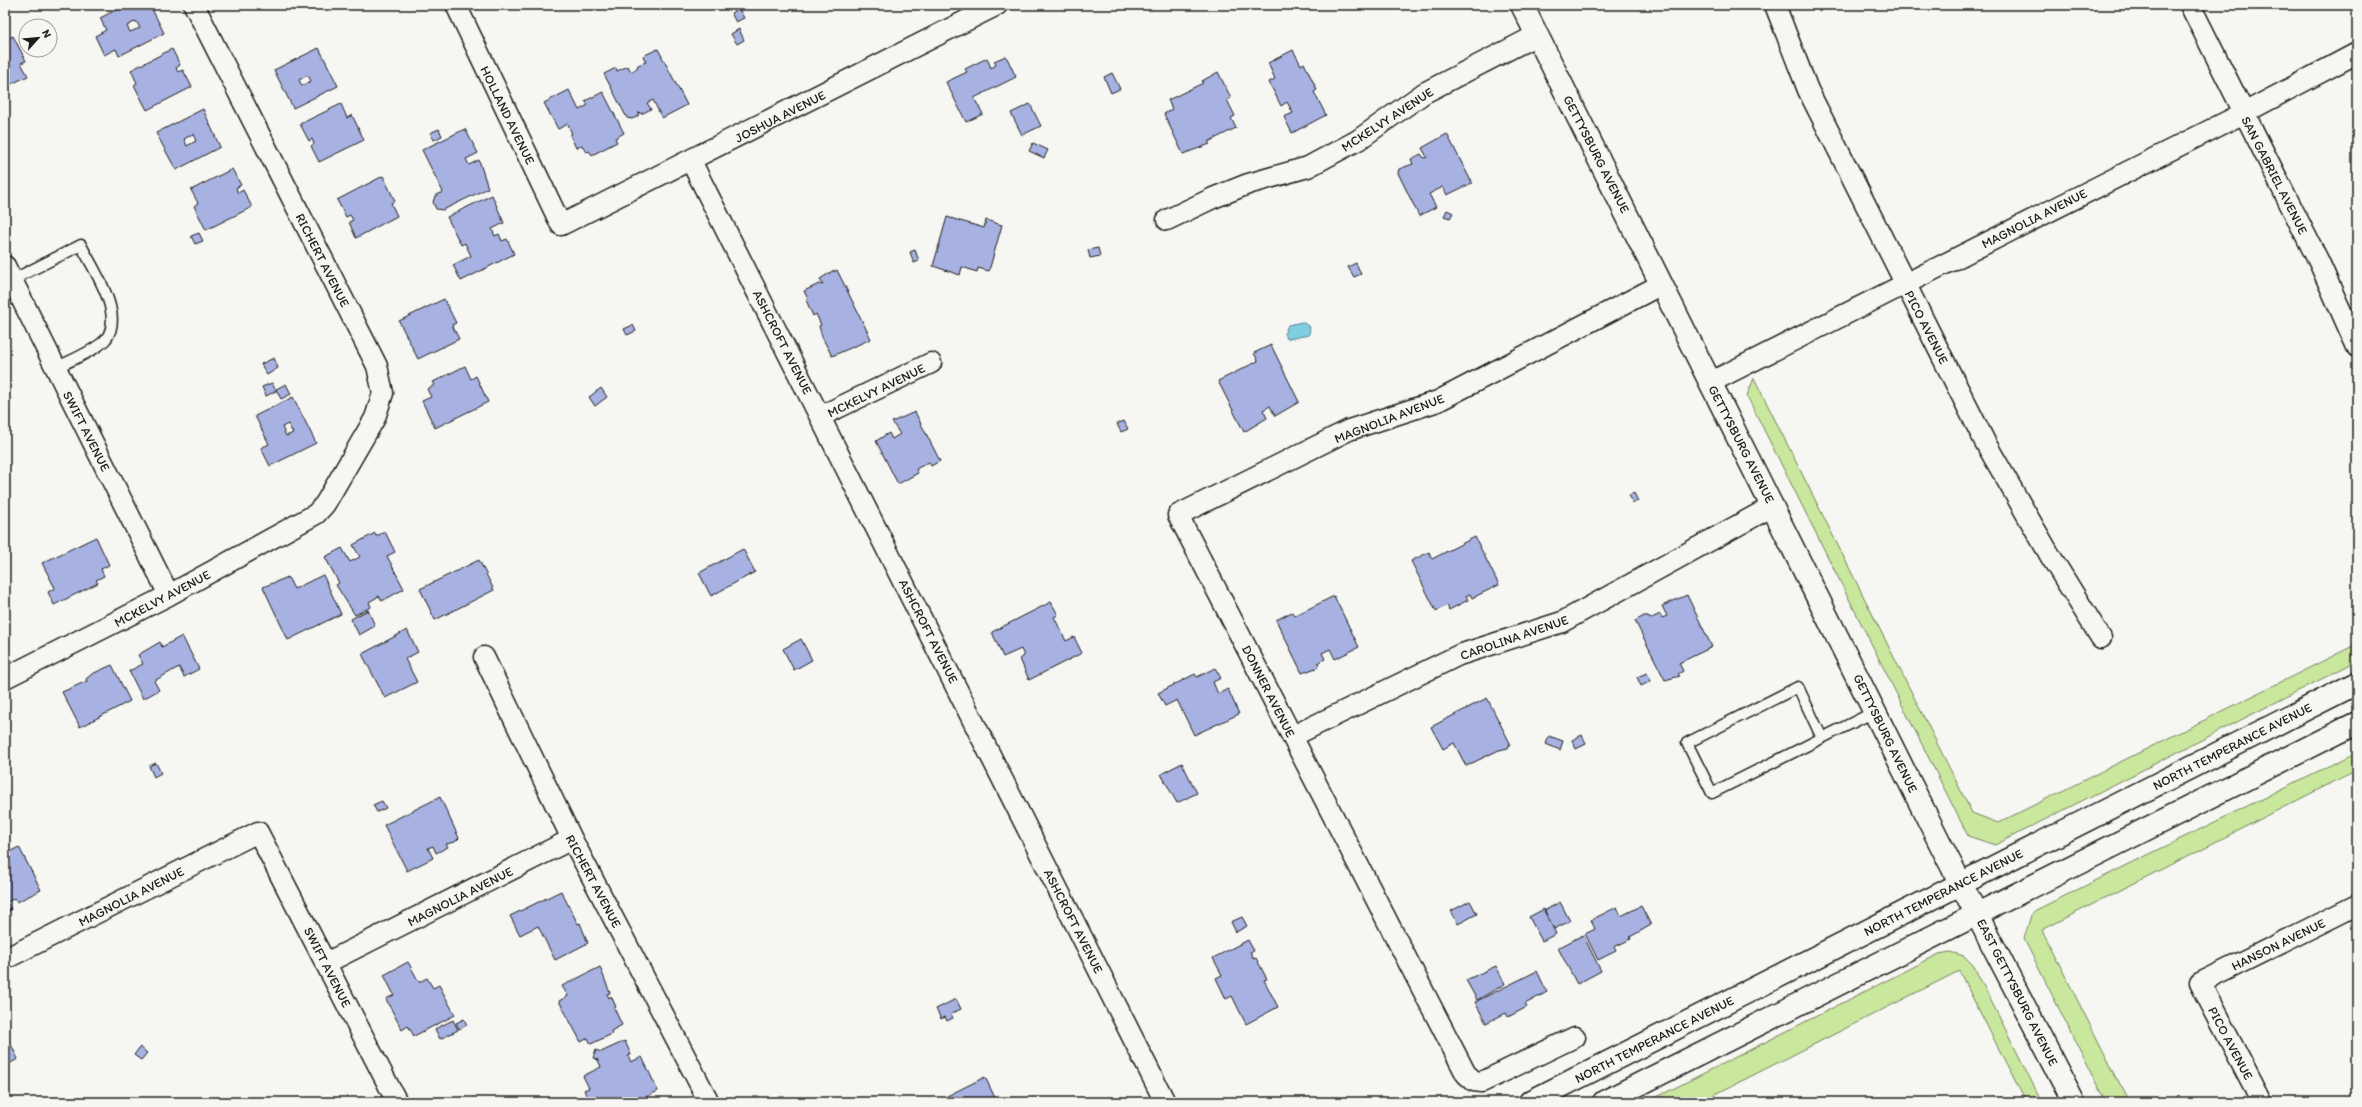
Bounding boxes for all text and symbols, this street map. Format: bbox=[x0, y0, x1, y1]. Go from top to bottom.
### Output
north arrow bbox=[18, 18, 58, 58]
text: N bbox=[39, 27, 54, 40]
street label: HOLLAND AVENUE bbox=[477, 64, 538, 167]
street label: MCKELVY AVENUE bbox=[1339, 84, 1436, 155]
street label: JOSHUA AVENUE bbox=[733, 87, 828, 146]
street label: GETTYSBURG AVENUE bbox=[1560, 93, 1633, 216]
street label: SAN GABRIEL AVENUE bbox=[2238, 114, 2311, 237]
street label: MAGNOLIA AVENUE bbox=[1979, 185, 2089, 252]
street label: RICHERT AVENUE bbox=[292, 211, 353, 310]
street label: ASHCROFT AVENUE bbox=[750, 288, 815, 397]
street label: PICO AVENUE bbox=[1902, 288, 1952, 367]
street label: MCKELVY AVENUE bbox=[825, 360, 927, 421]
street label: GETTYSBURG AVENUE bbox=[1705, 383, 1778, 506]
street label: SWIFT AVENUE bbox=[60, 389, 113, 474]
street label: MAGNOLIA AVENUE bbox=[1332, 391, 1446, 446]
street label: MCKELVY AVENUE bbox=[112, 567, 213, 630]
street label: ASHCROFT AVENUE bbox=[896, 577, 961, 686]
street label: CAROLINA AVENUE bbox=[1458, 612, 1570, 663]
street label: DONNER AVENUE bbox=[1239, 643, 1298, 740]
street label: GETTYSBURG AVENUE bbox=[1850, 671, 1921, 795]
street label: NORTH TEMPERANCE AVENUE bbox=[2150, 700, 2314, 793]
street label: RICHERT AVENUE bbox=[563, 832, 624, 930]
street label: NORTH TEMPERANCE AVENUE bbox=[1861, 846, 2025, 939]
street label: MAGNOLIA AVENUE bbox=[76, 863, 186, 930]
street label: MAGNOLIA AVENUE bbox=[405, 863, 515, 930]
street label: ASHCROFT AVENUE bbox=[1041, 867, 1106, 976]
street label: HANSON AVENUE bbox=[2229, 915, 2327, 974]
street label: EAST GETTYSBURG AVENUE bbox=[1974, 916, 2061, 1068]
street label: SWIFT AVENUE bbox=[301, 925, 354, 1010]
street label: NORTH TEMPERANCE AVENUE bbox=[1572, 993, 1736, 1086]
street label: PICO AVENUE bbox=[2205, 1004, 2256, 1082]

